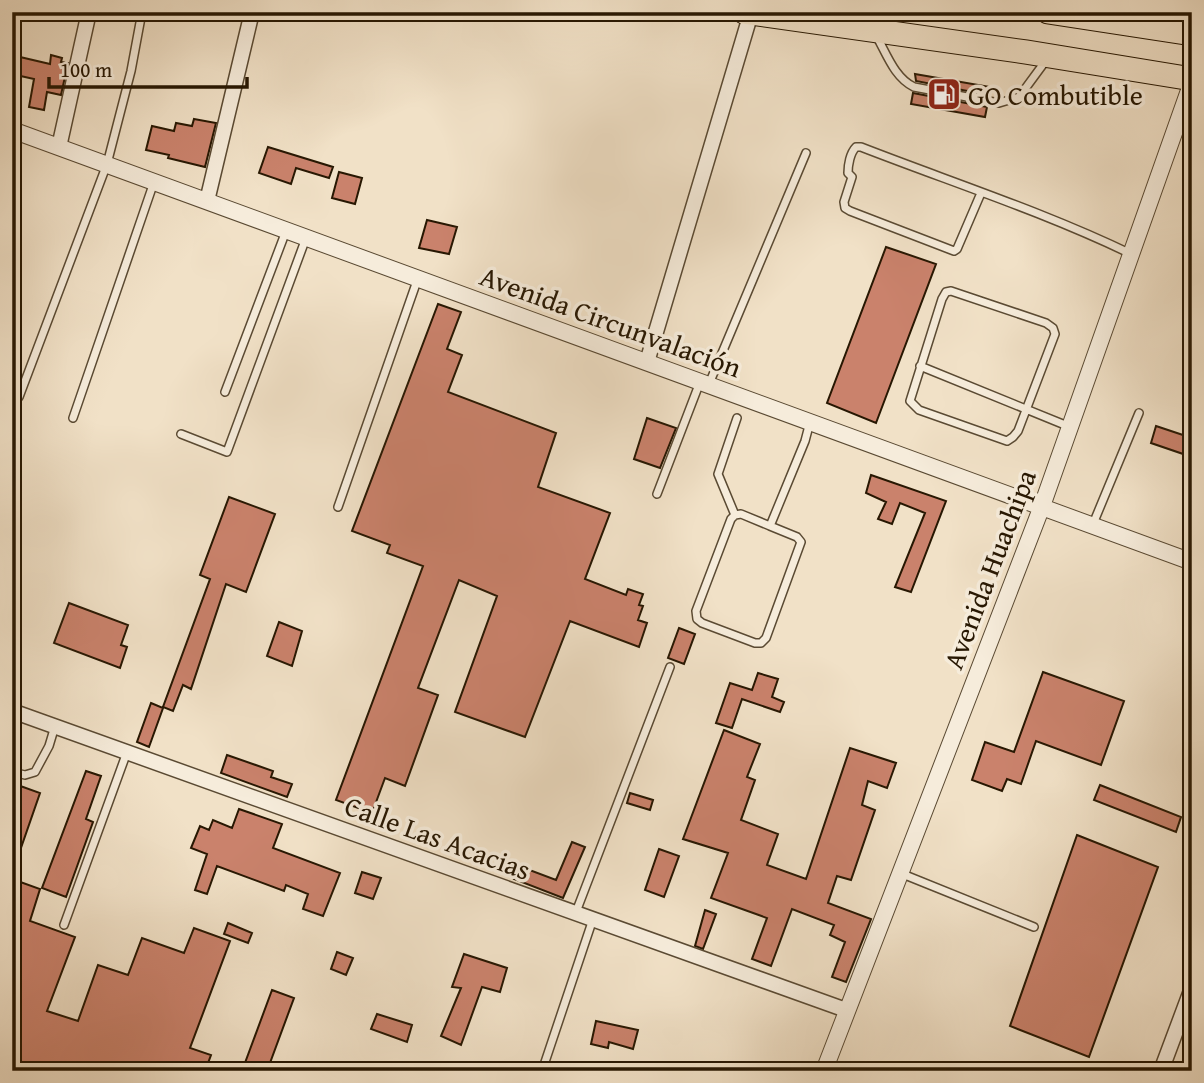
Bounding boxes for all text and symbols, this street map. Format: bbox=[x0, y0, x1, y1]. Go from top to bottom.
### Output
scale bar bbox=[49, 46, 247, 90]
text: 100 m bbox=[60, 54, 112, 85]
place label: GO Combutible bbox=[968, 74, 1143, 115]
fuel station icon: GO Combutible bbox=[925, 75, 963, 113]
street label: Avenida Circunvalación bbox=[475, 255, 748, 387]
street label: Avenida Huachipa bbox=[932, 463, 1046, 675]
street label: Calle Las Acacias bbox=[339, 784, 537, 890]

